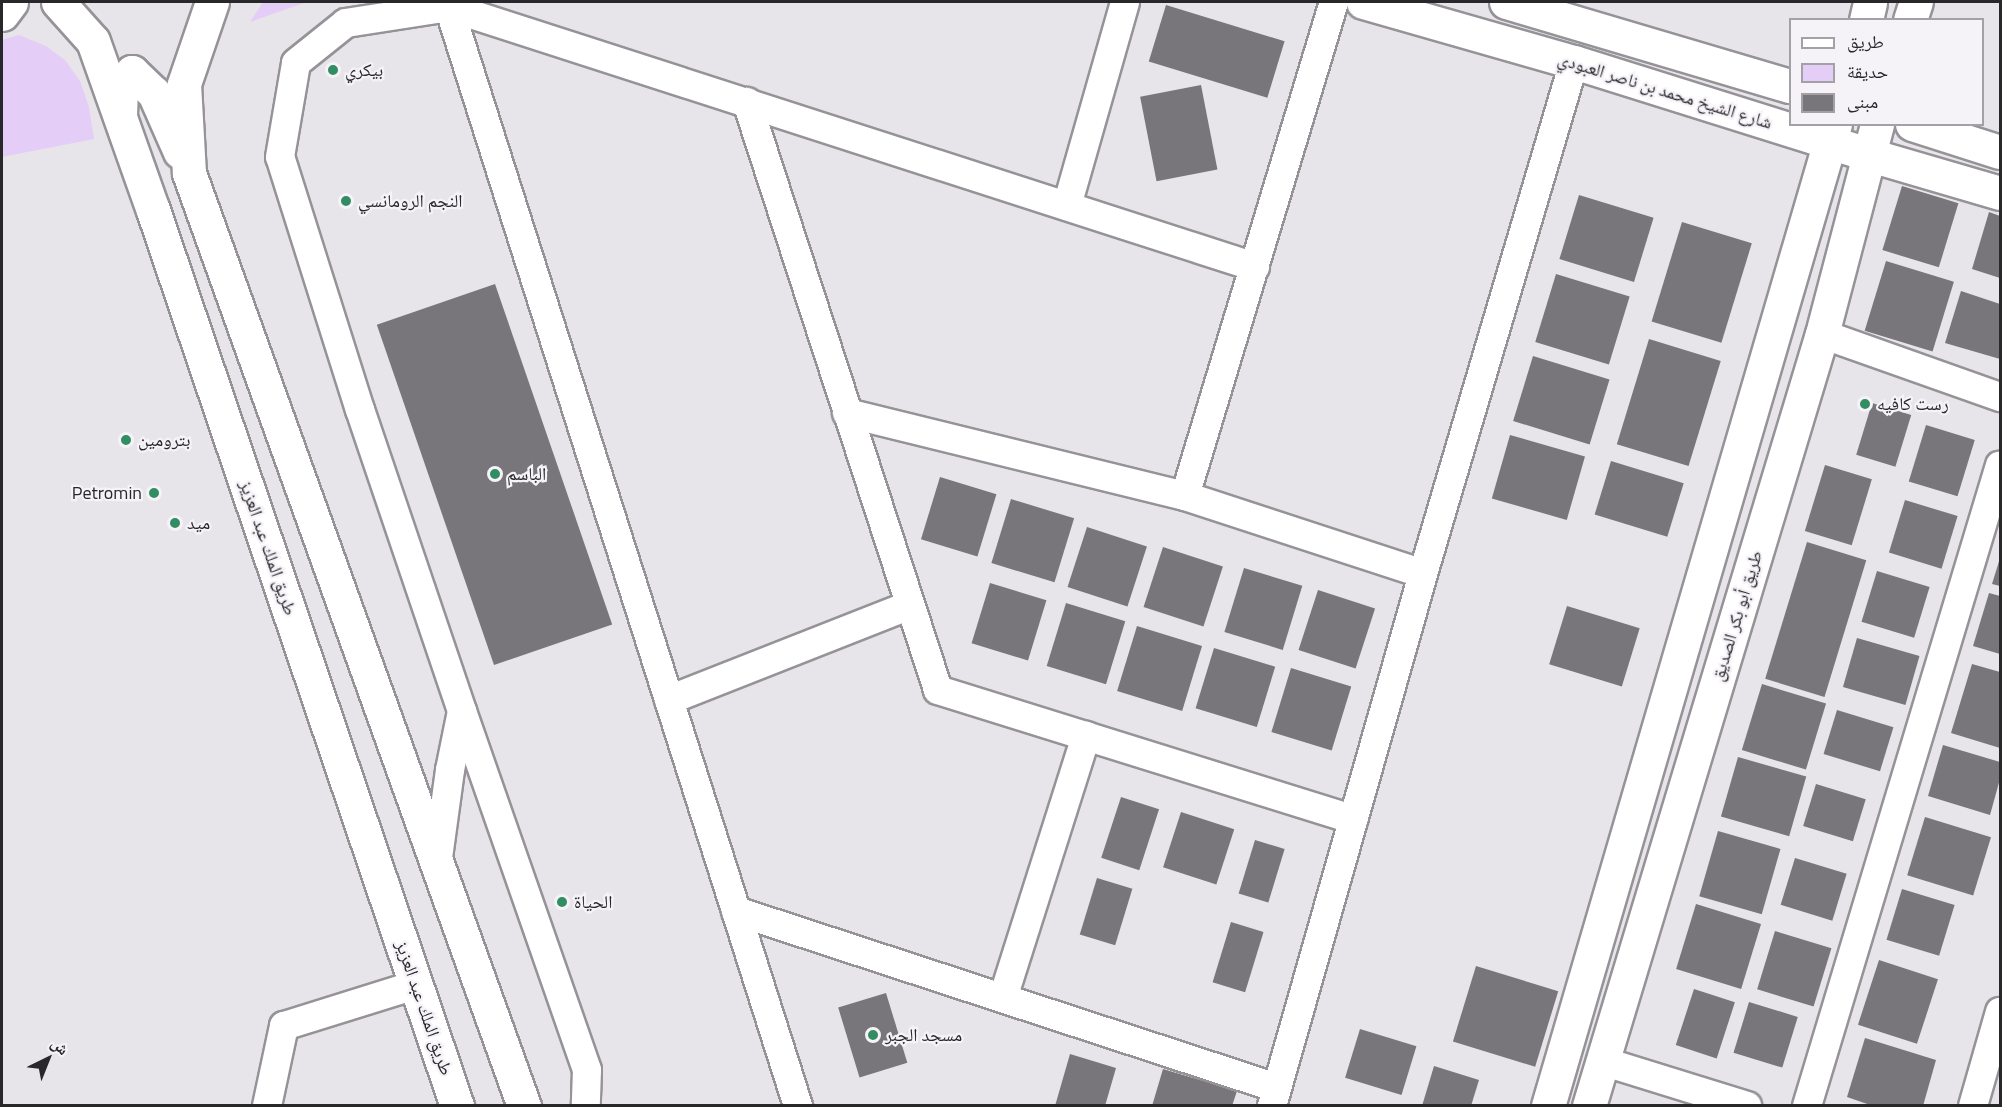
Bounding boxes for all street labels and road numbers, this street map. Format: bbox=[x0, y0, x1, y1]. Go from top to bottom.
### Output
street label: شارع الشيخ محمد بن ناصر العبودي bbox=[1555, 48, 1775, 134]
street label: طريق الملك عبد العزيز bbox=[235, 478, 301, 618]
street label: طريق أبو بكر الصديق bbox=[1707, 548, 1767, 684]
street label: طريق الملك عبد العزيز bbox=[391, 938, 457, 1078]

